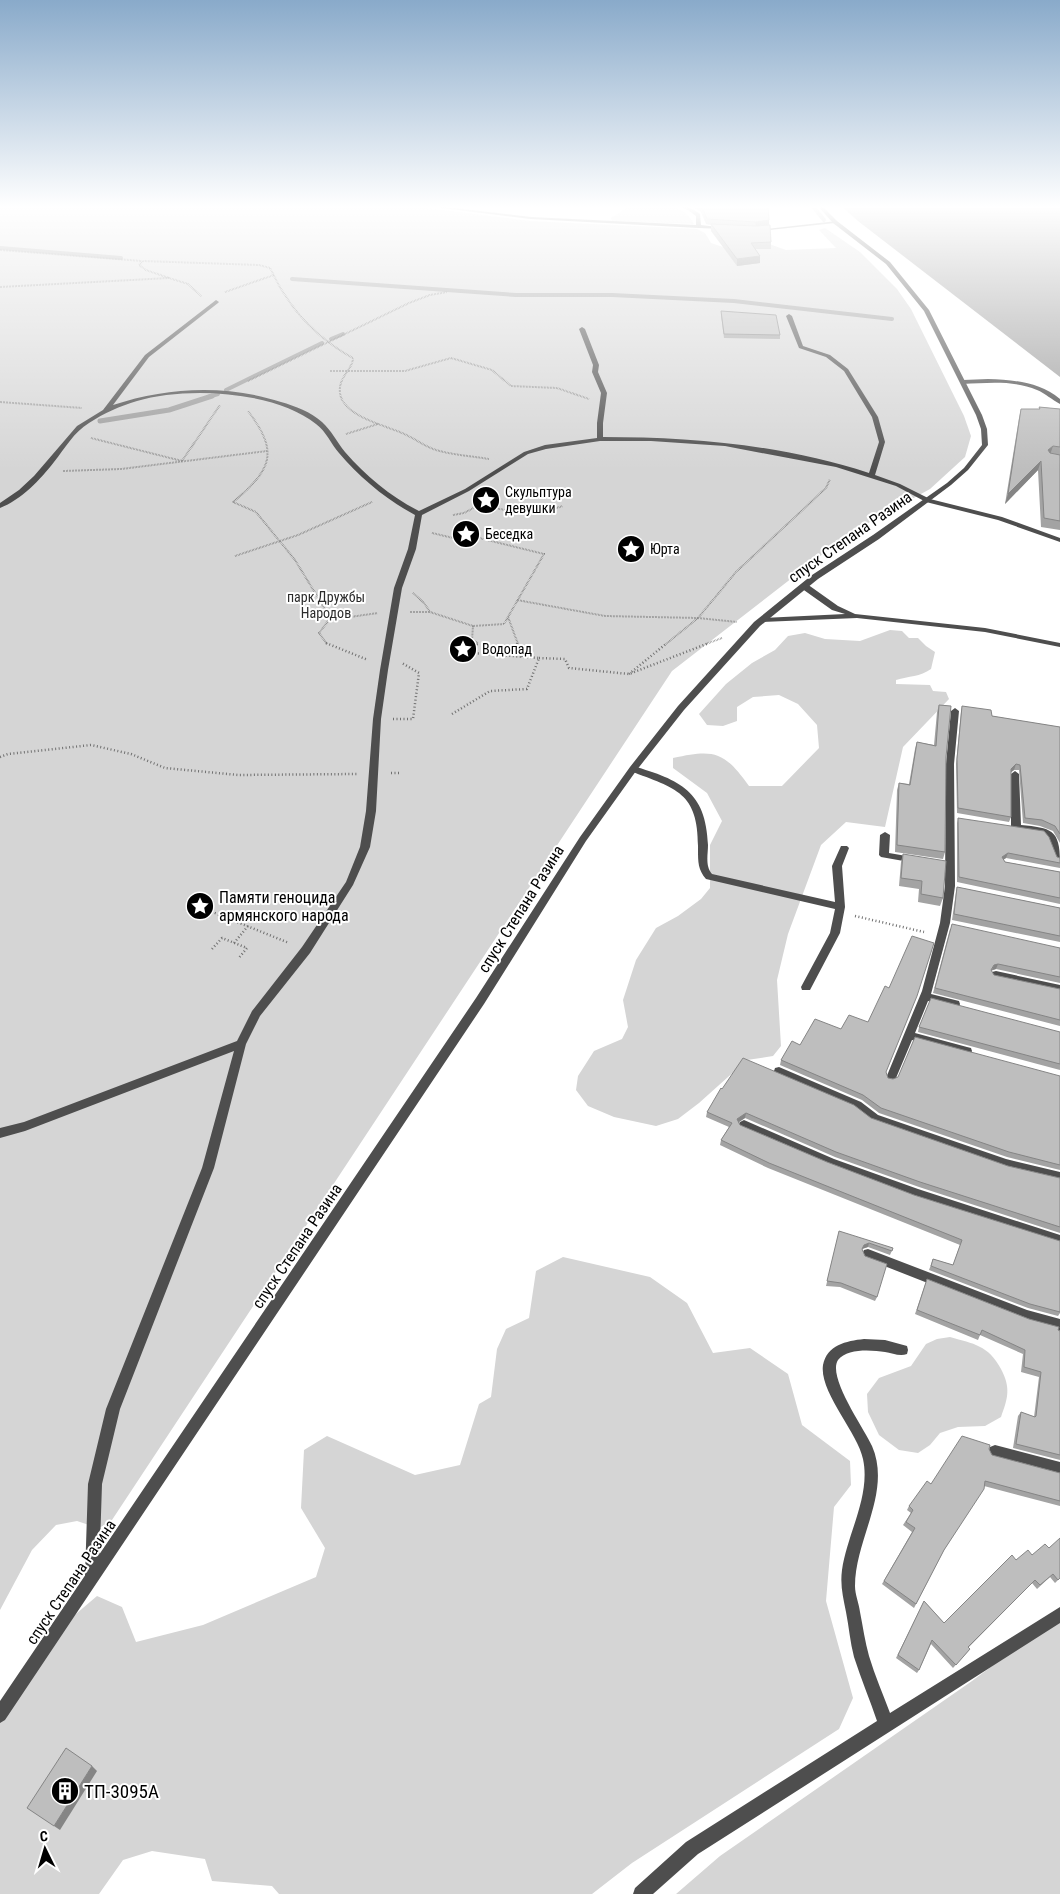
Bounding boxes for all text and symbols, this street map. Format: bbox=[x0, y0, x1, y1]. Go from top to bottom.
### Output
place label: Скульптура девушки bbox=[505, 484, 572, 516]
place icon: Скульптура девушки bbox=[471, 485, 501, 515]
street label: спуск Степана Разина bbox=[785, 487, 915, 587]
place icon: Беседка bbox=[451, 519, 481, 549]
place label: Беседка bbox=[485, 526, 533, 542]
place icon: Юрта bbox=[616, 534, 646, 564]
place label: Юрта bbox=[650, 541, 680, 557]
park label: парк Дружбы Народов bbox=[287, 589, 365, 621]
place icon: Водопад bbox=[448, 634, 478, 664]
place label: Водопад bbox=[482, 641, 533, 657]
street label: спуск Степана Разина bbox=[474, 842, 568, 976]
place label: Памяти геноцида армянского народа bbox=[219, 888, 349, 925]
place icon: Памяти геноцида армянского народа bbox=[185, 891, 215, 921]
street label: спуск Степана Разина bbox=[248, 1180, 346, 1312]
street label: спуск Степана Разина bbox=[22, 1516, 120, 1648]
building icon: ТП-3095А bbox=[50, 1776, 80, 1806]
place label: ТП-3095А bbox=[84, 1780, 159, 1803]
north arrow bbox=[20, 1824, 70, 1874]
text: С bbox=[39, 1828, 49, 1844]

